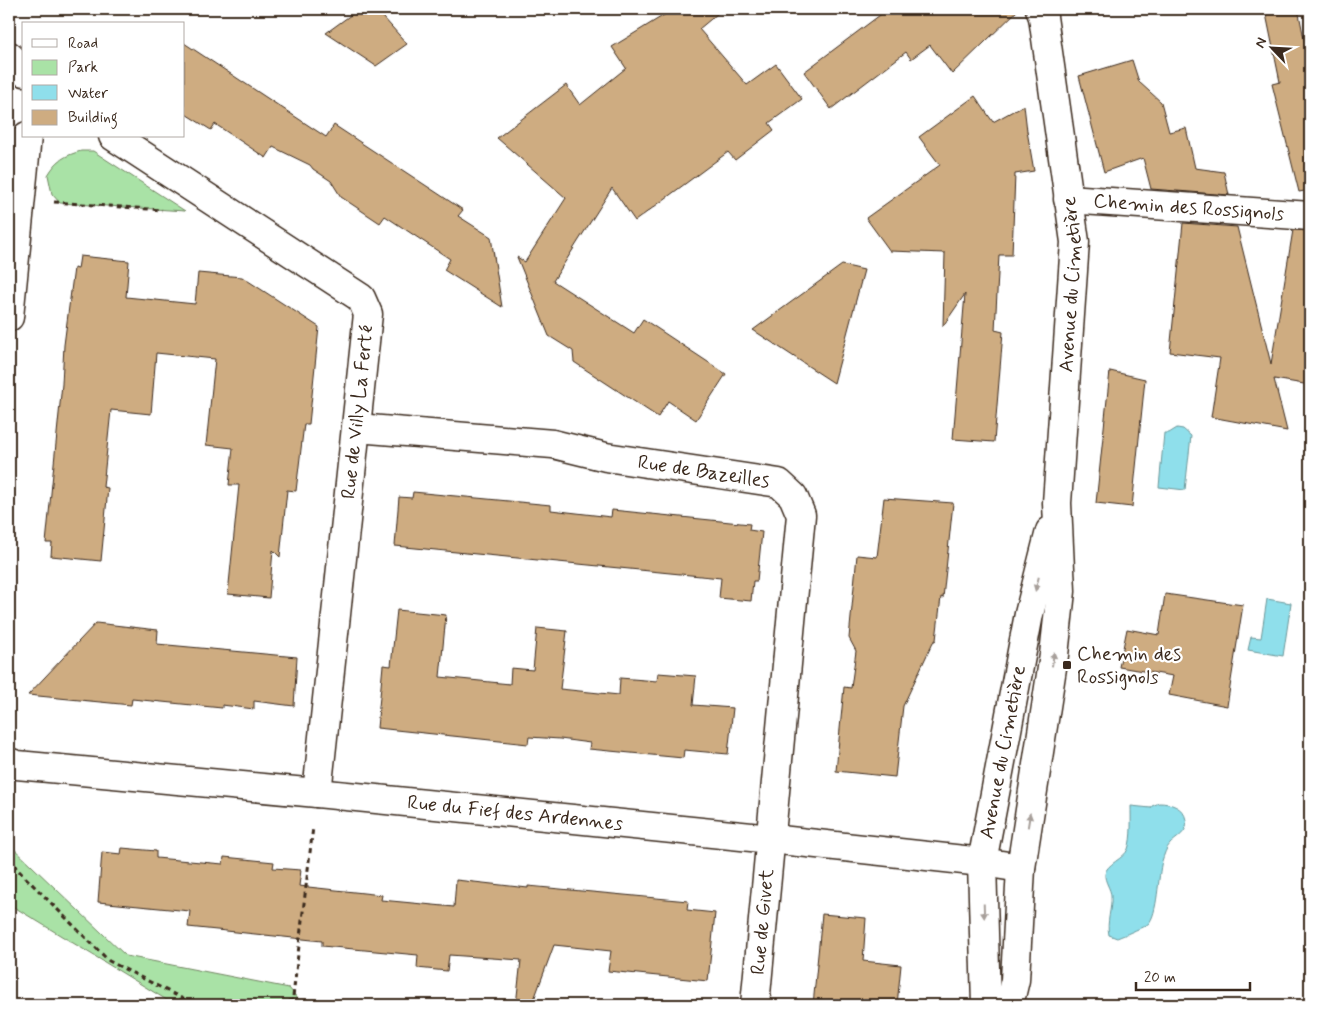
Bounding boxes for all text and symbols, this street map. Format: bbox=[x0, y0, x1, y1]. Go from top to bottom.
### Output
legend bbox=[22, 22, 185, 138]
north arrow bbox=[1246, 22, 1296, 72]
text: Road bbox=[68, 34, 98, 54]
text: N bbox=[1251, 35, 1271, 51]
text: Park bbox=[68, 58, 98, 78]
text: Water bbox=[68, 84, 108, 104]
text: Building bbox=[68, 108, 118, 129]
street label: Chemin des Rossignols bbox=[1092, 187, 1285, 228]
street label: Avenue du Cimetière bbox=[1053, 195, 1089, 373]
street label: Rue de Villy La Ferté bbox=[335, 324, 381, 500]
street label: Rue de Bazeilles bbox=[636, 448, 772, 495]
one-way arrow bbox=[1033, 577, 1041, 592]
place label: Chemin des Rossignols bbox=[1077, 641, 1181, 691]
one-way arrow bbox=[1049, 650, 1057, 666]
marker: Chemin des Rossignols bbox=[1061, 659, 1073, 671]
street label: Avenue du Cimetière bbox=[973, 663, 1033, 841]
street label: Rue du Fief des Ardennes bbox=[406, 789, 624, 837]
one-way arrow bbox=[1025, 811, 1033, 827]
street label: Rue de Givet bbox=[745, 868, 781, 976]
one-way arrow bbox=[980, 903, 988, 919]
scale bar bbox=[1136, 959, 1250, 991]
text: 20 m bbox=[1144, 968, 1176, 988]

